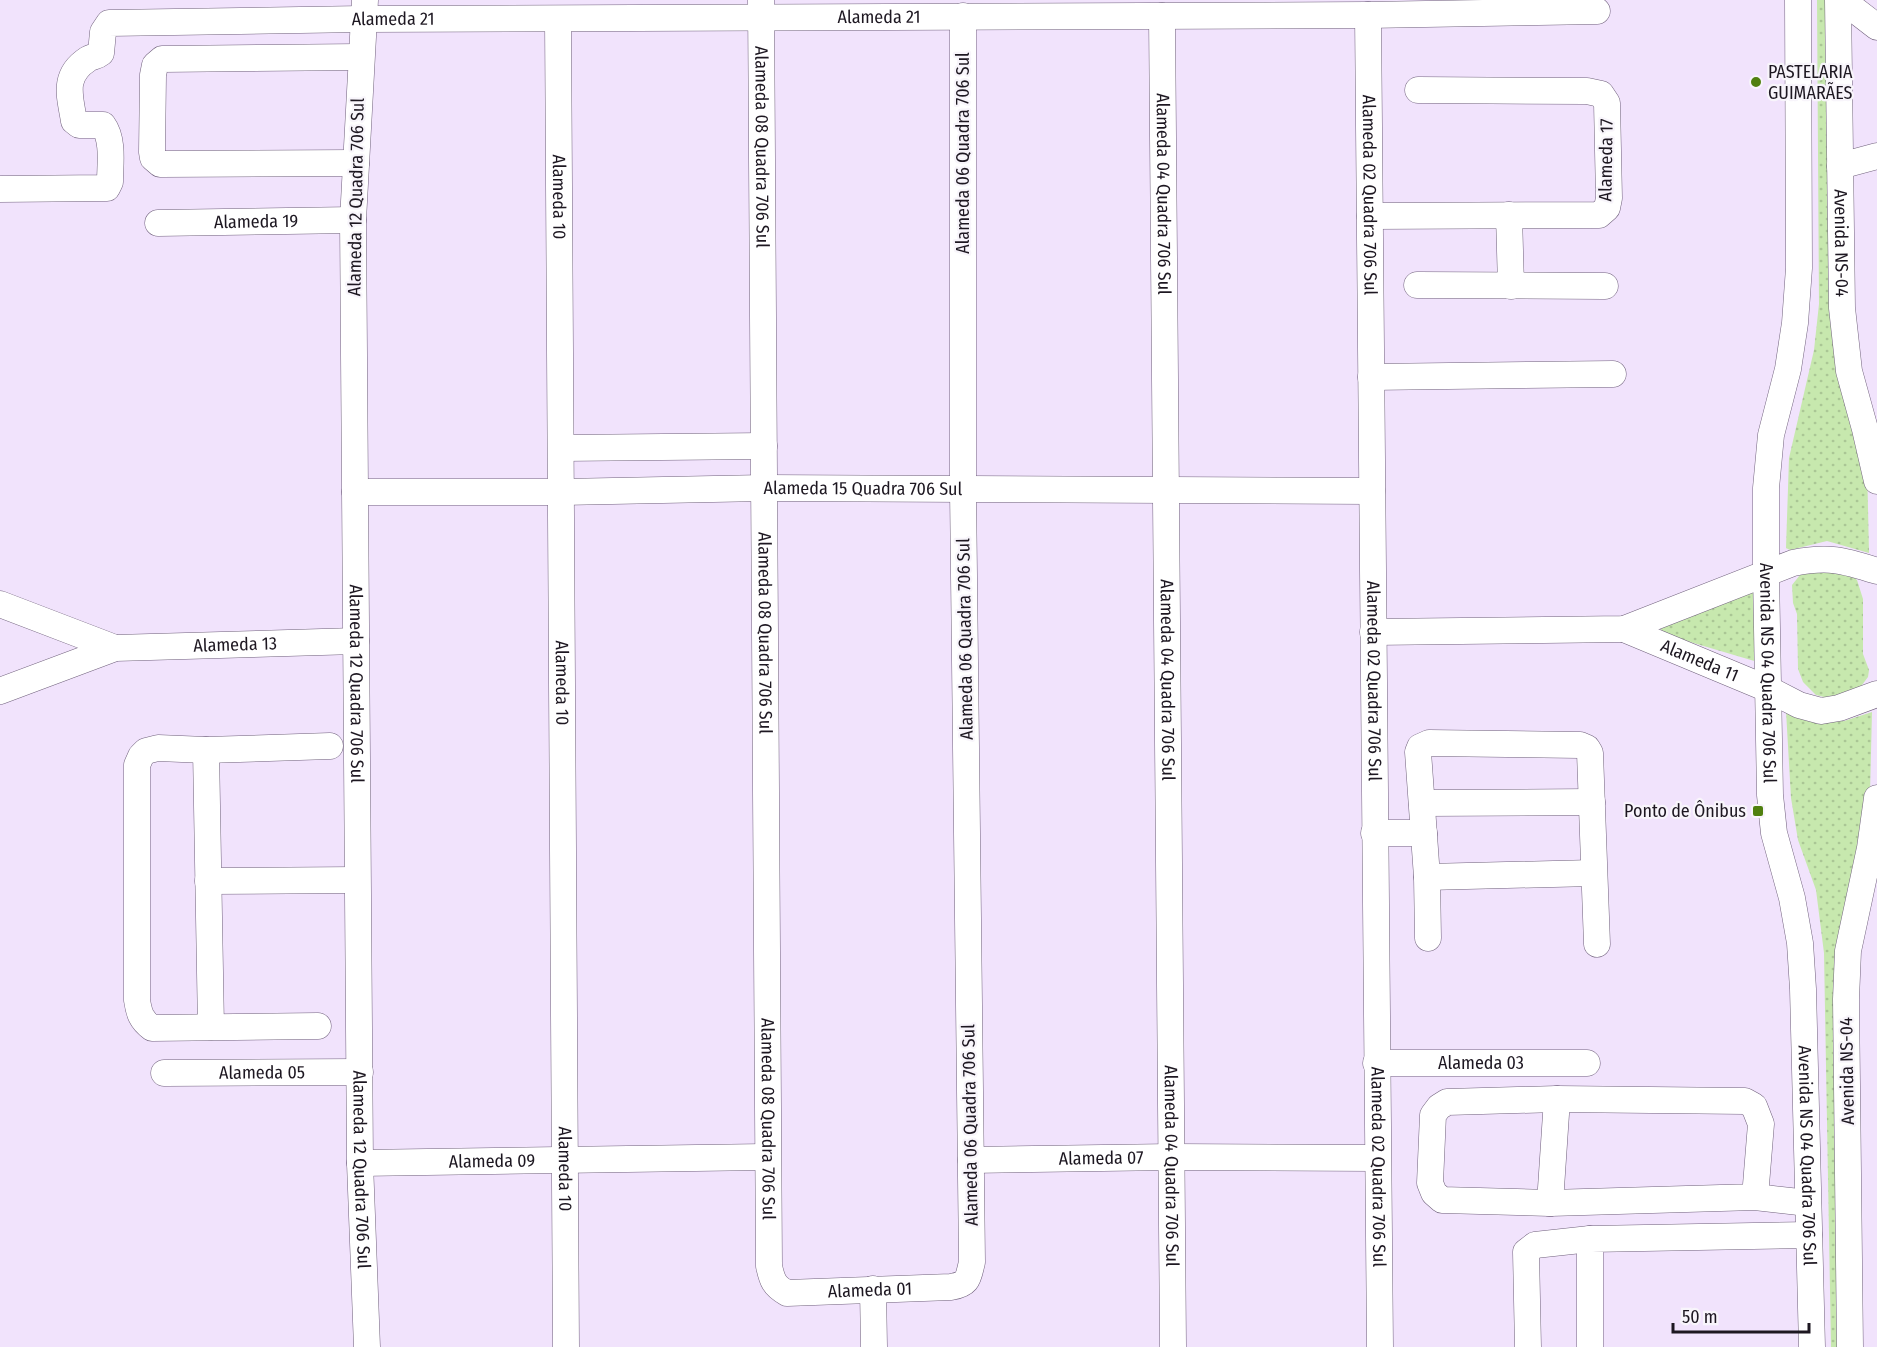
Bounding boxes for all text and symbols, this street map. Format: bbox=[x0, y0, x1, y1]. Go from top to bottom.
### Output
street label: Alameda 21 bbox=[837, 6, 921, 28]
street label: Alameda 21 bbox=[351, 8, 435, 30]
street label: Alameda 08 Quadra 706 Sul bbox=[750, 46, 774, 248]
street label: Alameda 06 Quadra 706 Sul bbox=[952, 52, 974, 254]
place label: PASTELARIA GUIMARÃES bbox=[1768, 61, 1853, 104]
marker: PASTELARIA GUIMARÃES bbox=[1749, 75, 1763, 89]
street label: Alameda 04 Quadra 706 Sul bbox=[1152, 93, 1175, 295]
street label: Alameda 02 Quadra 706 Sul bbox=[1358, 95, 1382, 296]
street label: Alameda 12 Quadra 706 Sul bbox=[343, 97, 369, 296]
street label: Alameda 17 bbox=[1594, 118, 1618, 202]
street label: Alameda 10 bbox=[548, 155, 570, 239]
street label: Avenida NS-04 bbox=[1829, 189, 1853, 297]
street label: Alameda 19 bbox=[214, 210, 298, 233]
street label: Alameda 15 Quadra 706 Sul bbox=[764, 477, 963, 500]
street label: Alameda 08 Quadra 706 Sul bbox=[753, 532, 777, 734]
street label: Alameda 06 Quadra 706 Sul bbox=[952, 538, 978, 740]
street label: Avenida NS 04 Quadra 706 Sul bbox=[1755, 563, 1781, 784]
street label: Alameda 04 Quadra 706 Sul bbox=[1156, 579, 1179, 781]
street label: Alameda 02 Quadra 706 Sul bbox=[1362, 581, 1386, 782]
street label: Alameda 12 Quadra 706 Sul bbox=[345, 584, 368, 783]
street label: Alameda 13 bbox=[193, 632, 277, 657]
street label: Alameda 11 bbox=[1658, 635, 1742, 687]
street label: Alameda 10 bbox=[551, 640, 573, 725]
place label: Ponto de Ônibus bbox=[1624, 800, 1746, 822]
marker: Ponto de Ônibus bbox=[1751, 804, 1765, 818]
street label: Avenida NS-04 bbox=[1835, 1017, 1859, 1125]
street label: Alameda 08 Quadra 706 Sul bbox=[756, 1018, 780, 1220]
street label: Alameda 06 Quadra 706 Sul bbox=[957, 1024, 983, 1226]
street label: Avenida NS 04 Quadra 706 Sul bbox=[1793, 1045, 1821, 1266]
street label: Alameda 03 bbox=[1438, 1052, 1524, 1074]
street label: Alameda 05 bbox=[219, 1061, 305, 1084]
street label: Alameda 04 Quadra 706 Sul bbox=[1160, 1065, 1183, 1267]
street label: Alameda 02 Quadra 706 Sul bbox=[1366, 1067, 1390, 1268]
street label: Alameda 12 Quadra 706 Sul bbox=[348, 1070, 375, 1269]
street label: Alameda 10 bbox=[554, 1126, 576, 1211]
street label: Alameda 07 bbox=[1058, 1146, 1144, 1170]
street label: Alameda 09 bbox=[449, 1149, 535, 1173]
street label: Alameda 01 bbox=[827, 1277, 913, 1303]
scale bar bbox=[1673, 1296, 1810, 1334]
text: 50 m bbox=[1682, 1306, 1718, 1328]

